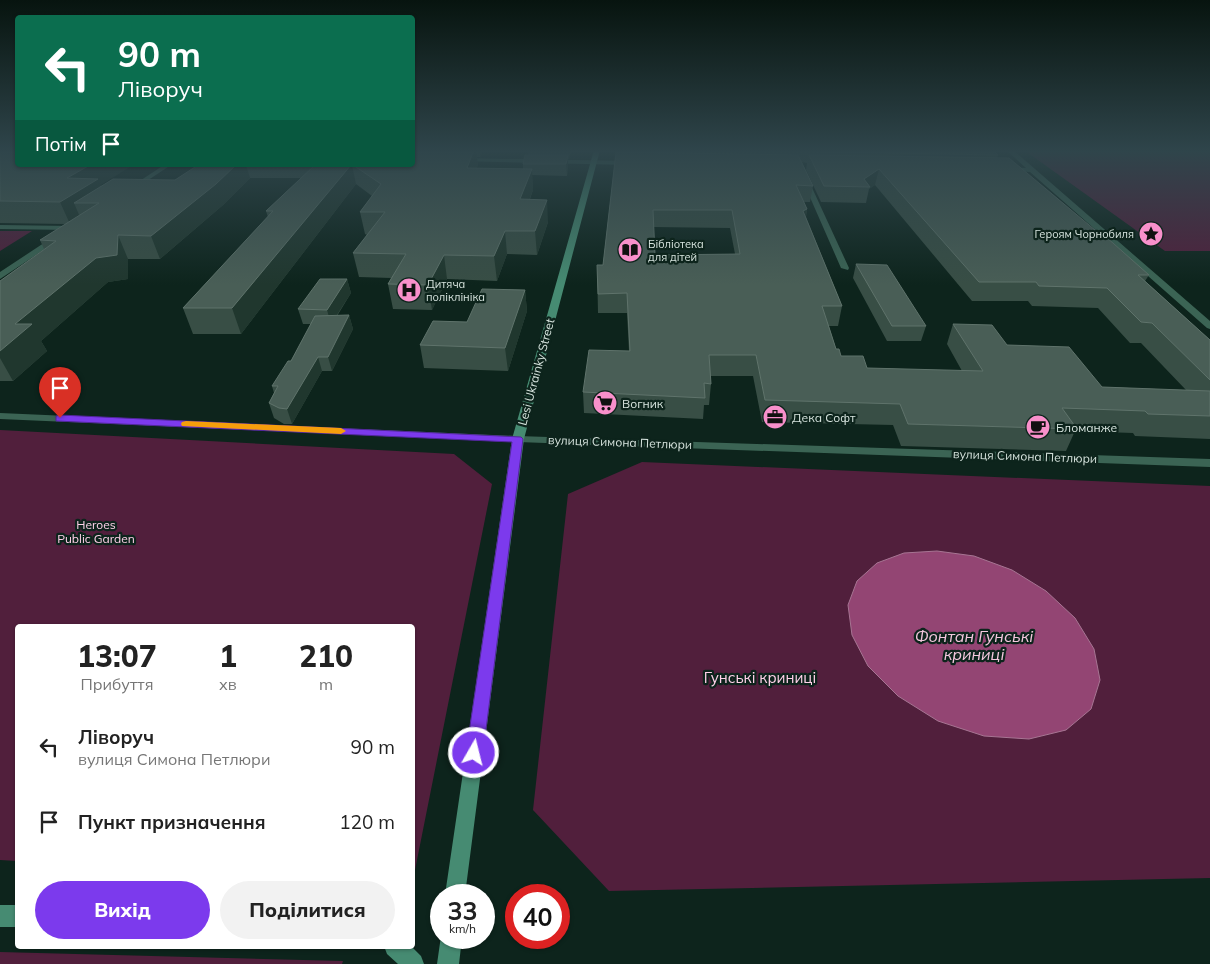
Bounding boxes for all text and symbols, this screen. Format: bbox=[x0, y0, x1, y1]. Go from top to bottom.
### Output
text: 90 m bbox=[118, 32, 201, 76]
icon: left bbox=[35, 35, 100, 100]
text: Ліворуч bbox=[118, 75, 203, 103]
icon: arrive bbox=[97, 130, 125, 158]
text: Потім bbox=[35, 132, 87, 156]
place icon: Героям Чорнобиля bbox=[1138, 221, 1164, 247]
place label: Героям Чорнобиля bbox=[1035, 227, 1134, 241]
library icon: Бібліотека для дітей bbox=[617, 237, 643, 263]
place label: Бібліотека для дітей bbox=[648, 237, 704, 264]
hospital icon: Дитяча поліклініка bbox=[396, 277, 422, 303]
place label: Дитяча поліклініка bbox=[426, 277, 485, 304]
street label: Lesi Ukrainky Street bbox=[515, 317, 557, 427]
pin bbox=[39, 367, 81, 418]
icon: arrive bbox=[46, 374, 74, 402]
supermarket icon: Вогник bbox=[592, 390, 618, 416]
place label: Вогник bbox=[622, 396, 664, 411]
office icon: Дека Софт bbox=[762, 404, 788, 430]
place label: Дека Софт bbox=[792, 410, 856, 425]
cafe icon: Бломанже bbox=[1025, 414, 1051, 440]
place label: Бломанже bbox=[1056, 420, 1117, 435]
street label: вулиця Симона Петлюри bbox=[548, 432, 692, 452]
street label: вулиця Симона Петлюри bbox=[953, 446, 1097, 466]
park label: Heroes Public Garden bbox=[57, 517, 135, 546]
water label: Фонтан Гунські криниці bbox=[915, 626, 1033, 664]
text: 13:07 bbox=[77, 637, 157, 675]
text: 1 bbox=[219, 637, 237, 675]
text: 210 bbox=[299, 637, 353, 675]
park label: Гунські криниці bbox=[704, 668, 816, 687]
text: Прибуття bbox=[80, 674, 153, 694]
text: хв bbox=[219, 674, 237, 694]
text: m bbox=[319, 674, 333, 694]
text: Ліворуч bbox=[78, 725, 154, 749]
position arrow bbox=[447, 726, 499, 778]
icon: left bbox=[35, 733, 63, 761]
text: 90 m bbox=[351, 735, 395, 759]
text: вулиця Симона Петлюри bbox=[78, 749, 270, 769]
icon: arrive bbox=[35, 808, 63, 836]
text: Пункт призначення bbox=[78, 810, 266, 834]
text: 120 m bbox=[339, 810, 395, 834]
button: Вихід bbox=[35, 881, 210, 939]
button: Поділитися bbox=[220, 881, 395, 939]
speed limit sign: 40 bbox=[505, 884, 570, 949]
text: 33 bbox=[447, 895, 478, 926]
text: km/h bbox=[449, 921, 476, 936]

